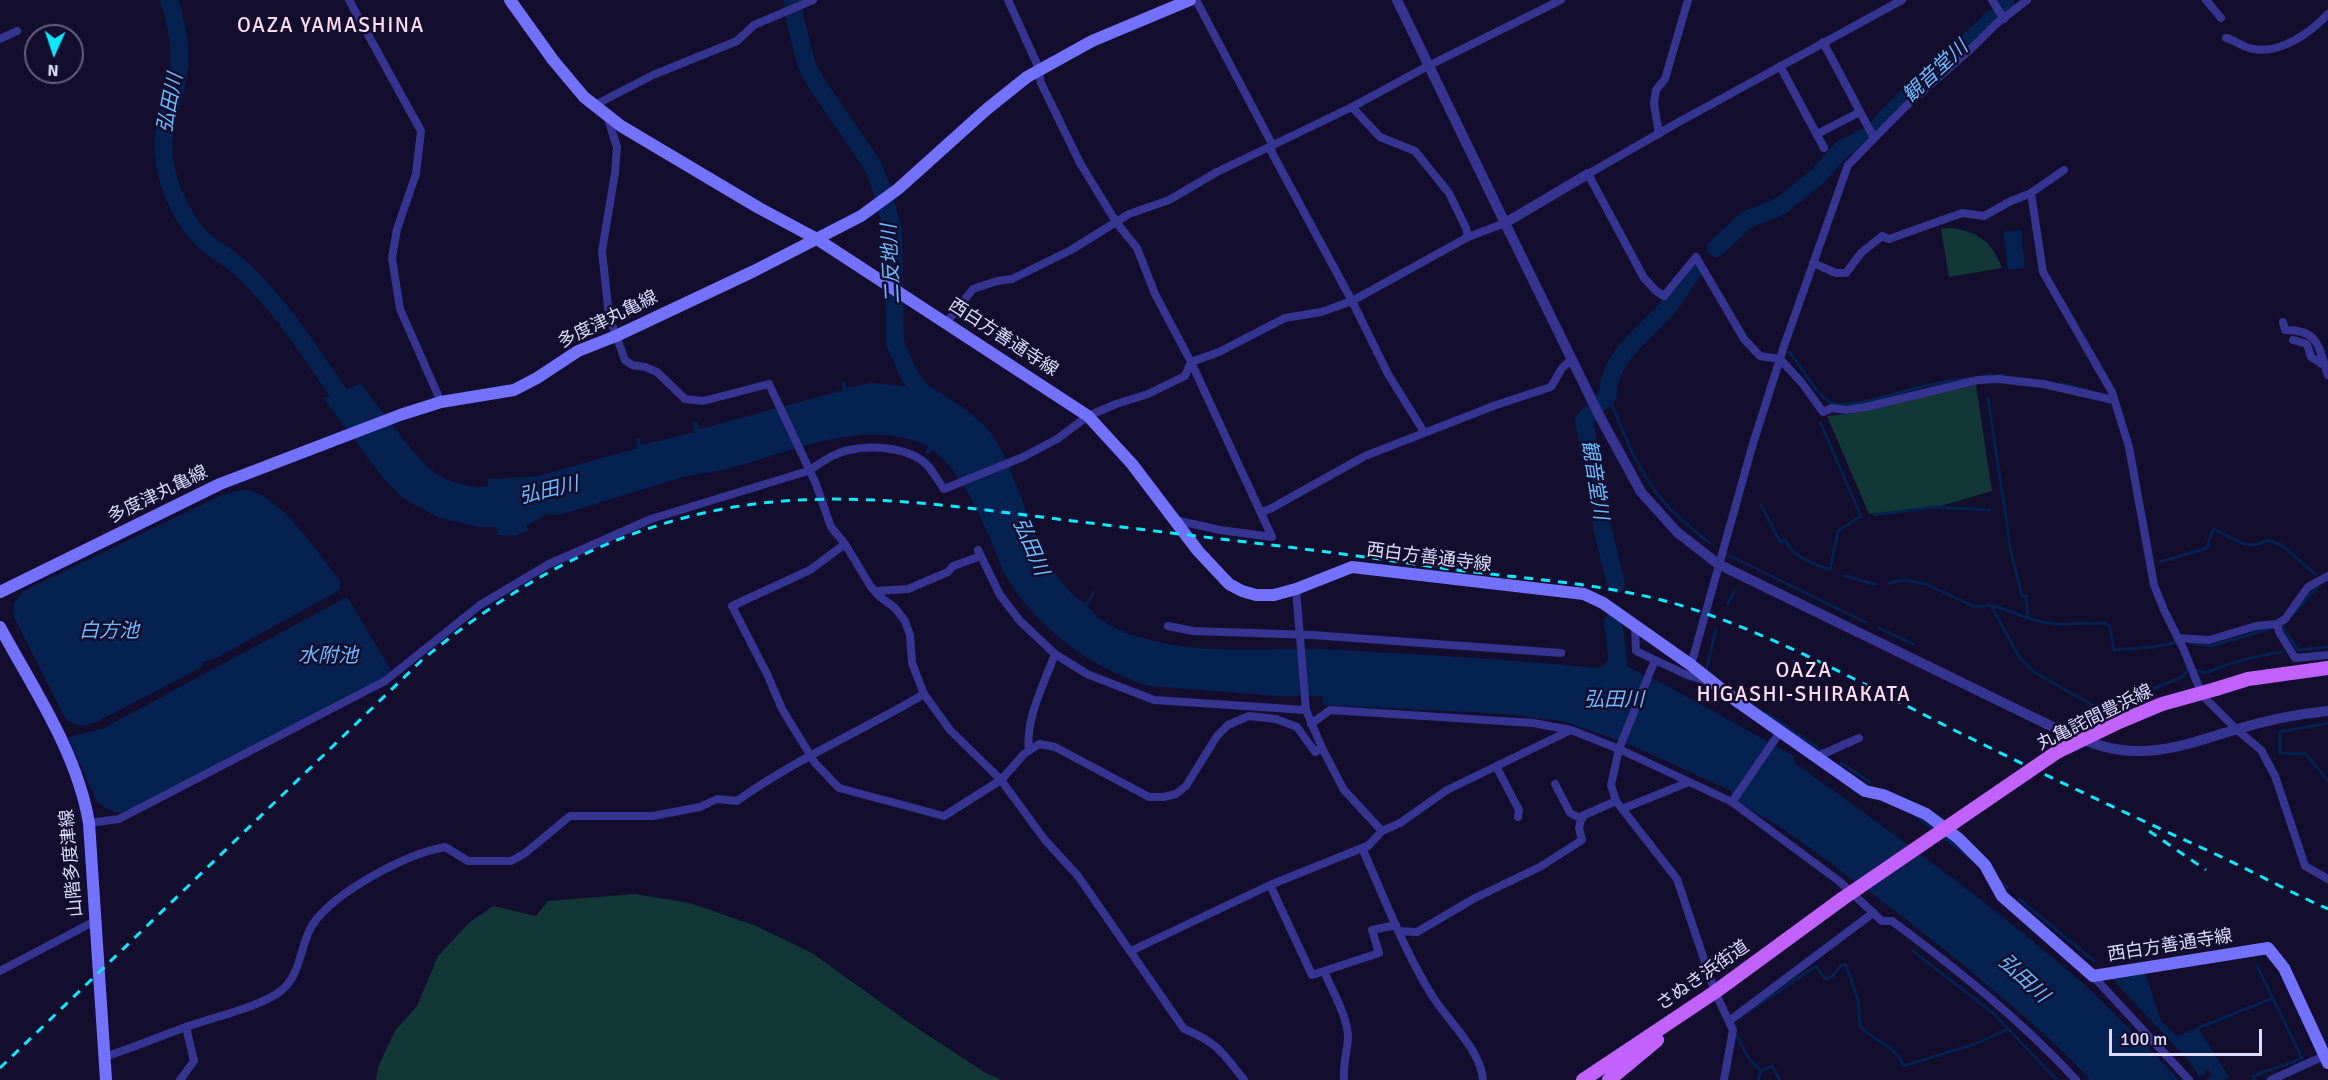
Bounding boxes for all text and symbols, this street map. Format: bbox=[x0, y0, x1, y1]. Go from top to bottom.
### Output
district label: OAZA YAMASHINA bbox=[237, 13, 425, 39]
north arrow bbox=[24, 24, 84, 84]
water label: 観音堂川 bbox=[1899, 36, 1973, 108]
text: N bbox=[47, 60, 59, 80]
water label: 弘田川 bbox=[153, 71, 189, 135]
water label: 二反地川 bbox=[878, 223, 906, 305]
street label: 多度津丸亀線 bbox=[555, 287, 661, 353]
street label: 西白方善通寺線 bbox=[944, 295, 1062, 381]
water label: 観音堂川 bbox=[1576, 439, 1612, 521]
street label: 多度津丸亀線 bbox=[105, 462, 211, 528]
water label: 弘田川 bbox=[517, 473, 581, 509]
water label: 弘田川 bbox=[1007, 515, 1053, 579]
street label: 西白方善通寺線 bbox=[1365, 540, 1493, 576]
water label: 白方池 bbox=[79, 620, 139, 644]
water label: 水附池 bbox=[298, 645, 358, 669]
district label: OAZA HIGASHI-SHIRAKATA bbox=[1697, 658, 1911, 708]
street label: 丸亀詫間豊浜線 bbox=[2034, 681, 2156, 755]
water label: 弘田川 bbox=[1584, 689, 1644, 713]
street label: 山階多度津線 bbox=[57, 808, 87, 918]
street label: 西白方善通寺線 bbox=[2106, 925, 2234, 967]
street label: さぬき浜街道 bbox=[1653, 936, 1753, 1016]
water label: 弘田川 bbox=[1993, 950, 2053, 1008]
scale bar bbox=[2112, 1017, 2265, 1055]
text: 100 m bbox=[2120, 1028, 2167, 1050]

